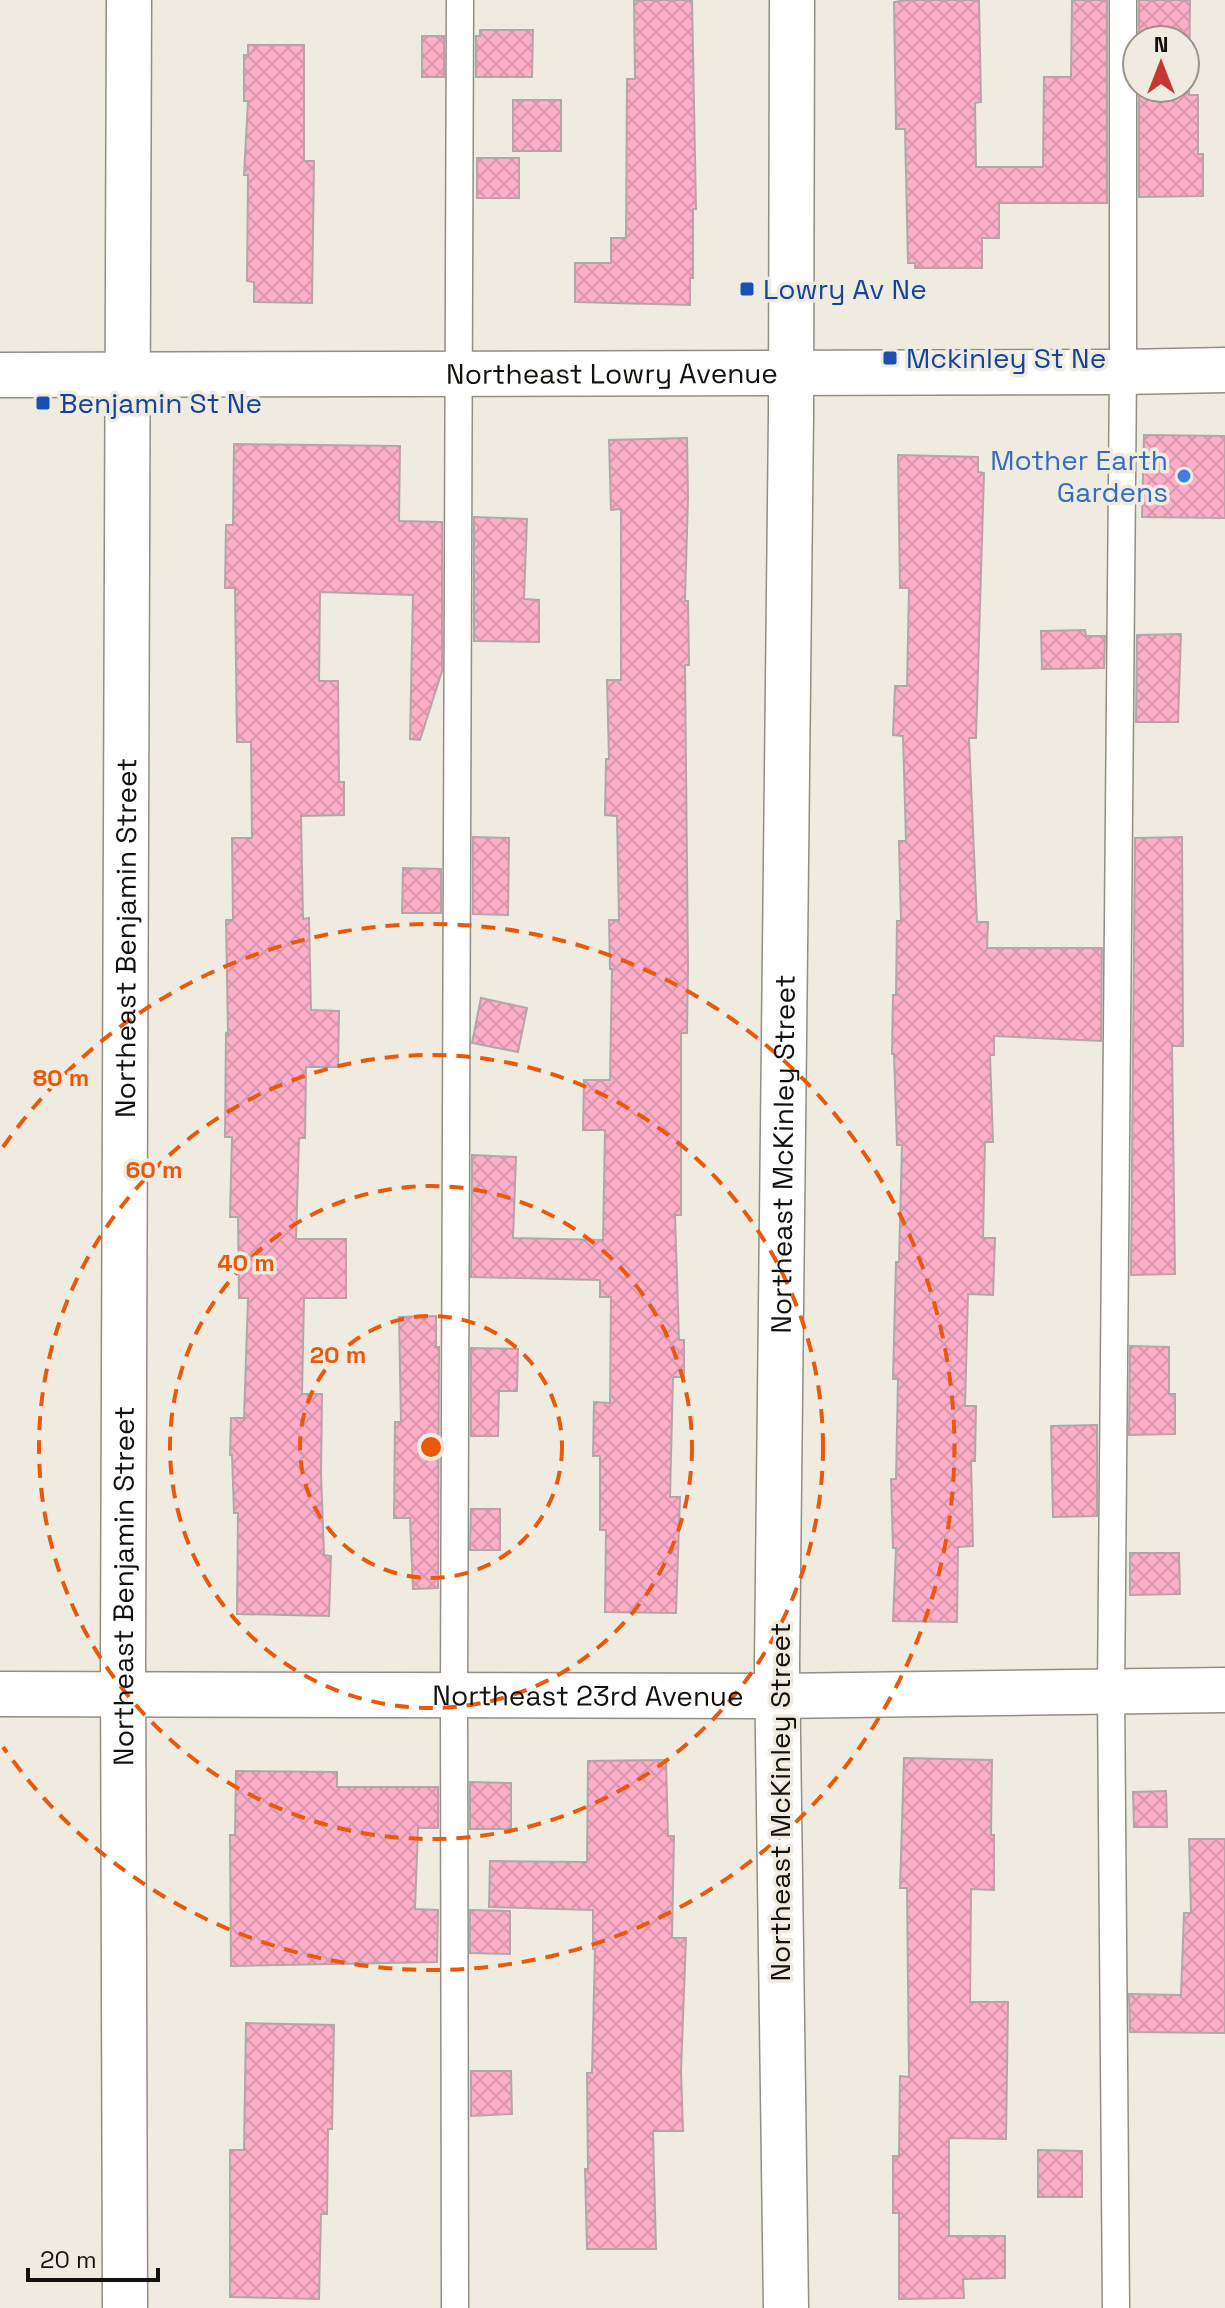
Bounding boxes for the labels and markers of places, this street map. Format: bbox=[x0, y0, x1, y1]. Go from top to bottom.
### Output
place label: Lowry Av Ne bbox=[763, 271, 927, 307]
marker: Lowry Av Ne bbox=[738, 280, 756, 298]
place label: Mckinley St Ne bbox=[906, 340, 1106, 376]
marker: Mckinley St Ne bbox=[881, 349, 899, 367]
place label: Benjamin St Ne bbox=[59, 385, 262, 421]
marker: Benjamin St Ne bbox=[34, 394, 52, 412]
place label: Mother Earth Gardens bbox=[990, 442, 1168, 510]
marker: Mother Earth Gardens bbox=[1175, 467, 1193, 485]
centre of rings bbox=[417, 1433, 445, 1461]

